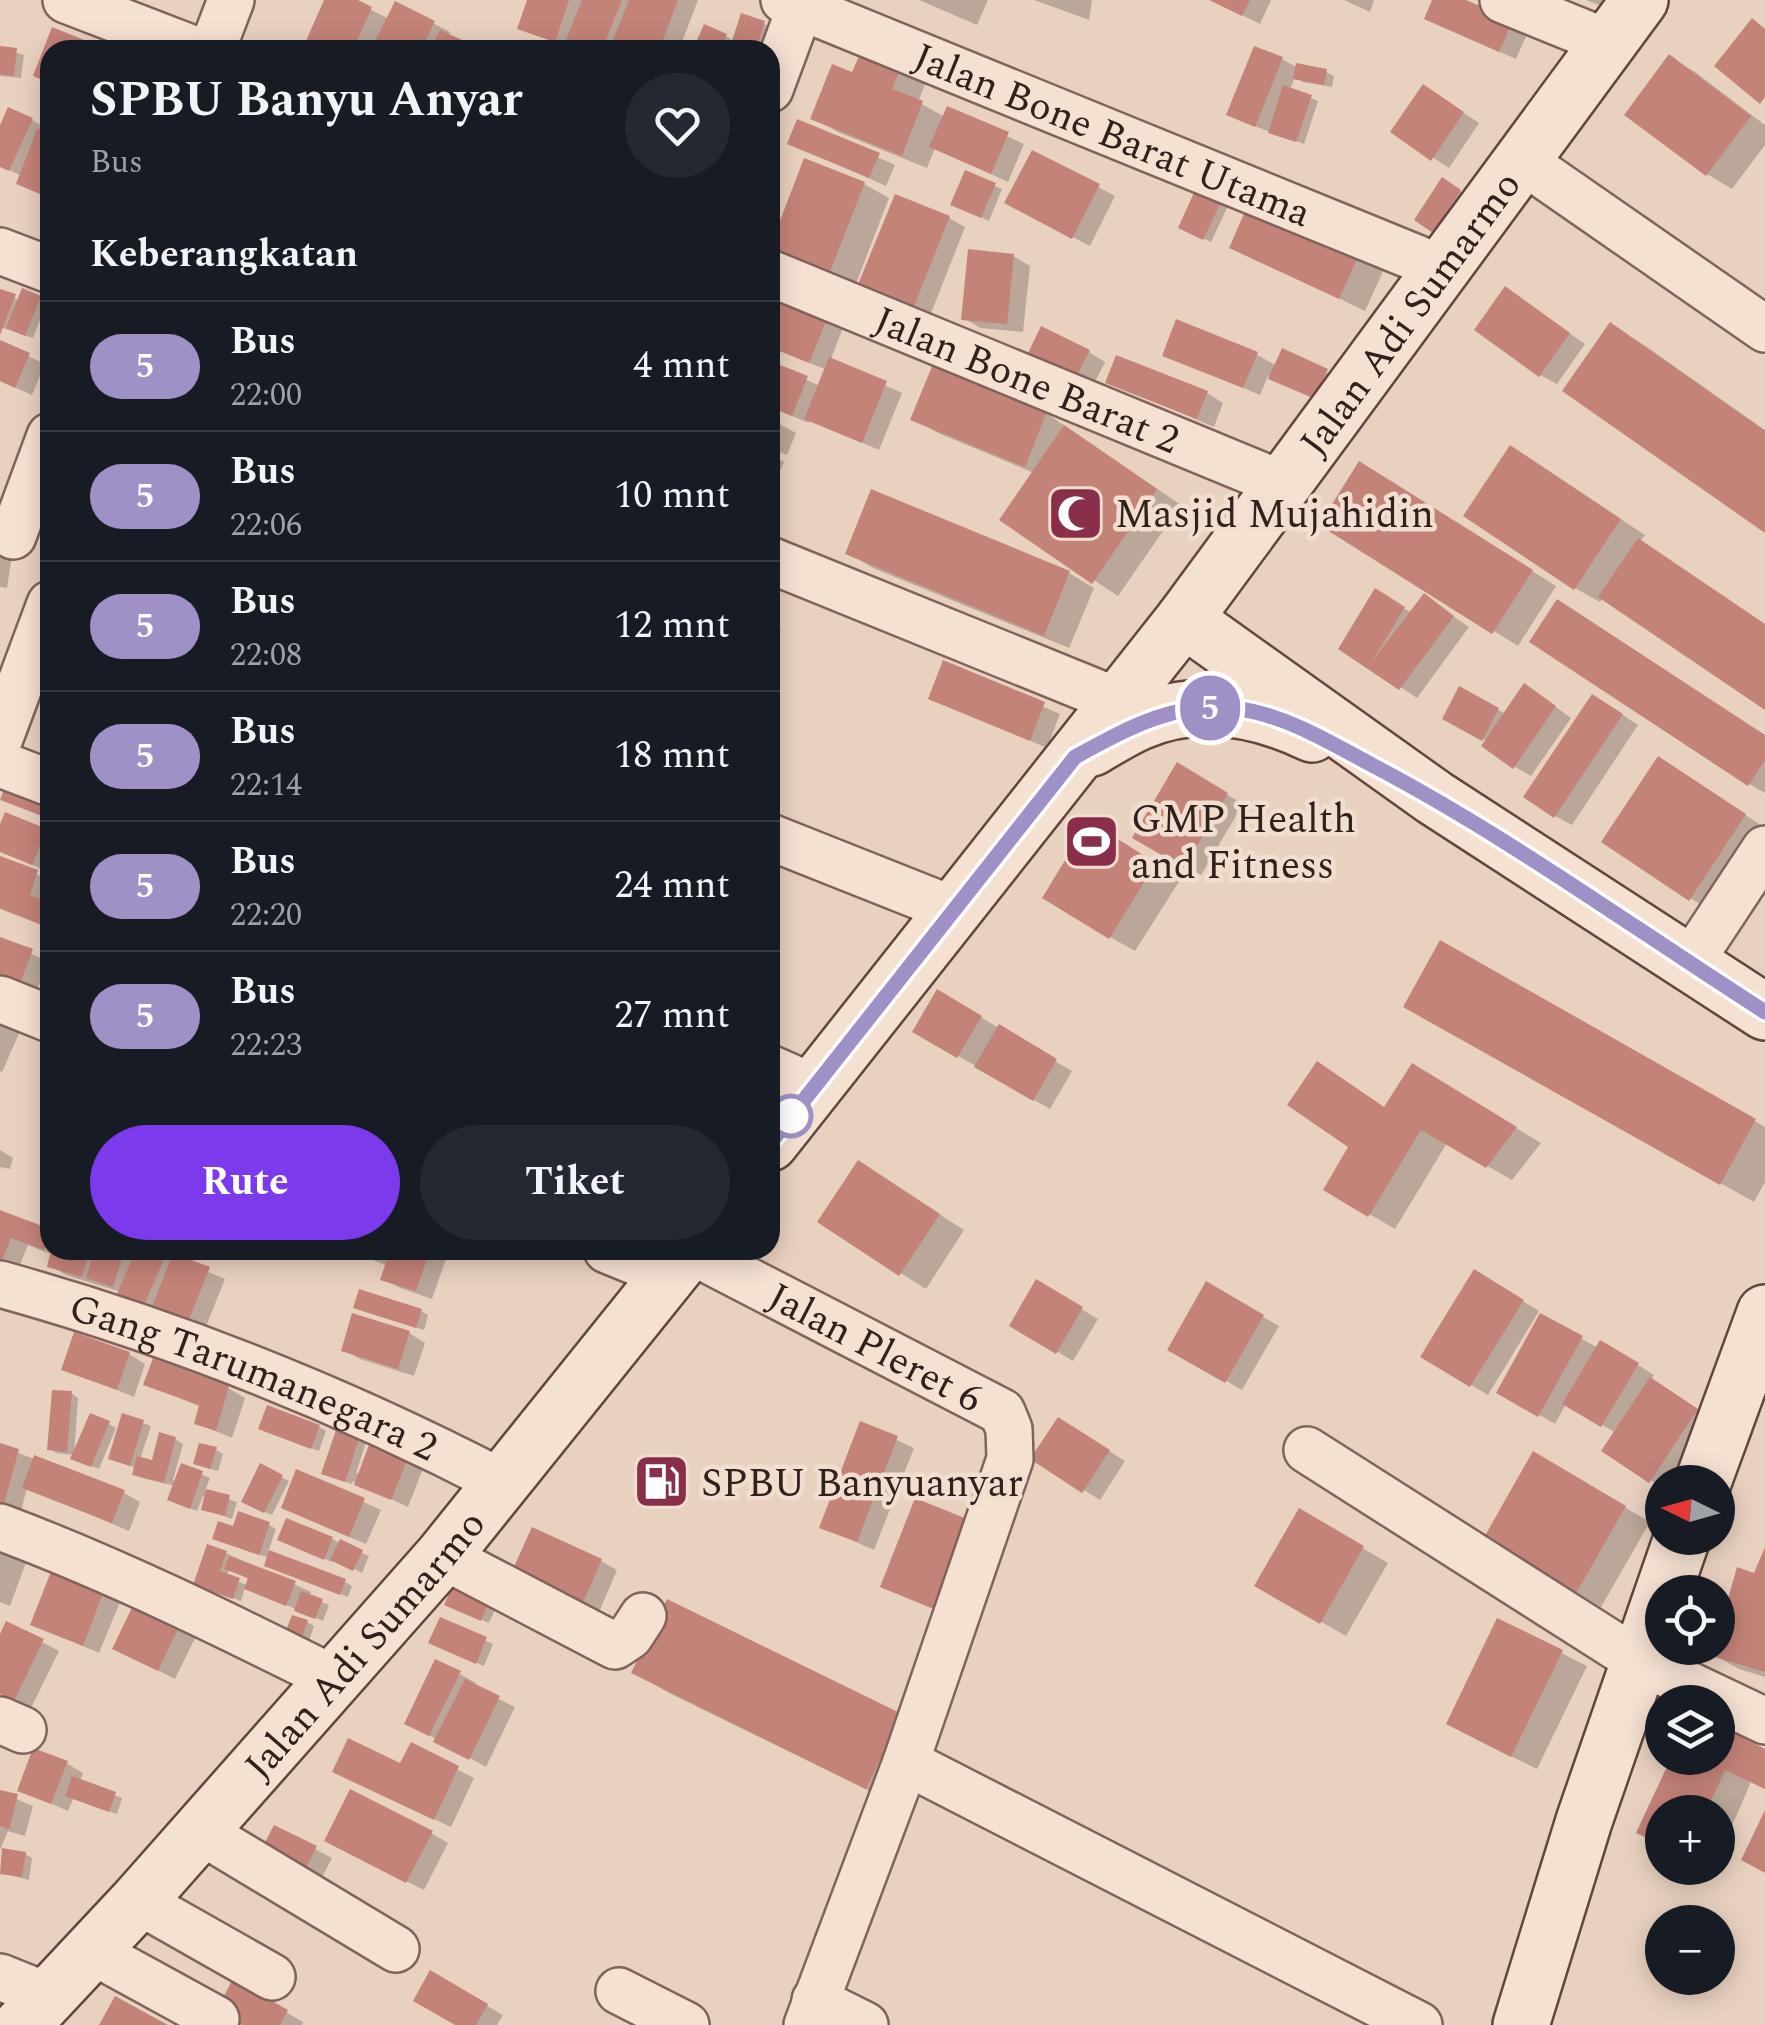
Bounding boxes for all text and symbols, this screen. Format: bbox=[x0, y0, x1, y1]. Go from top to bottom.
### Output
street label: Jalan Bone Barat Utama bbox=[904, 28, 1320, 245]
text: SPBU Banyu Anyar bbox=[90, 64, 523, 137]
button: heart bbox=[625, 73, 730, 178]
text: Bus bbox=[90, 138, 143, 187]
street label: Jalan Adi Sumarmo bbox=[1286, 159, 1537, 470]
text: Keberangkatan bbox=[90, 226, 358, 284]
street label: Jalan Bone Barat 2 bbox=[864, 291, 1188, 471]
text: Bus bbox=[230, 313, 296, 371]
text: 4 mnt bbox=[633, 337, 730, 395]
text: 5 bbox=[135, 340, 155, 393]
text: 22:00 bbox=[230, 371, 302, 420]
text: Bus bbox=[230, 443, 296, 501]
text: 10 mnt bbox=[614, 467, 730, 525]
text: 5 bbox=[135, 470, 155, 523]
mosque icon: Masjid Mujahidin bbox=[1046, 483, 1106, 543]
place label: Masjid Mujahidin bbox=[1115, 485, 1434, 546]
text: 22:06 bbox=[230, 501, 302, 550]
text: Bus bbox=[230, 573, 296, 631]
text: 12 mnt bbox=[614, 597, 730, 655]
text: 5 bbox=[135, 600, 155, 653]
text: 22:08 bbox=[230, 631, 302, 680]
line badge: 5 bbox=[1178, 676, 1242, 740]
text: 5 bbox=[1200, 682, 1220, 735]
text: Bus bbox=[230, 703, 296, 761]
text: 18 mnt bbox=[614, 727, 730, 785]
text: 5 bbox=[135, 730, 155, 783]
text: 22:14 bbox=[230, 761, 302, 810]
place label: GMP Health and Fitness bbox=[1131, 790, 1356, 897]
sports icon: GMP Health and Fitness bbox=[1062, 811, 1122, 871]
text: Bus bbox=[230, 833, 296, 891]
text: 24 mnt bbox=[614, 857, 730, 915]
text: 5 bbox=[135, 860, 155, 913]
text: 22:20 bbox=[230, 891, 302, 940]
text: Bus bbox=[230, 963, 296, 1021]
text: 27 mnt bbox=[614, 987, 730, 1045]
text: 5 bbox=[135, 990, 155, 1043]
text: 22:23 bbox=[230, 1021, 302, 1070]
unlabelled marker bbox=[770, 1095, 812, 1137]
button: Rute bbox=[90, 1125, 400, 1240]
button: Tiket bbox=[420, 1125, 730, 1240]
street label: Jalan Pleret 6 bbox=[756, 1268, 993, 1430]
street label: Gang Tarumanegara 2 bbox=[61, 1278, 447, 1479]
fuel station icon: SPBU Banyuanyar bbox=[632, 1452, 692, 1512]
place label: SPBU Banyuanyar bbox=[701, 1454, 1023, 1515]
north arrow bbox=[1645, 1465, 1735, 1555]
map controls bbox=[1645, 1465, 1735, 1995]
street label: Jalan Adi Sumarmo bbox=[230, 1497, 502, 1795]
button: locate bbox=[1645, 1575, 1735, 1665]
button: layers bbox=[1645, 1685, 1735, 1775]
button: + bbox=[1645, 1795, 1735, 1885]
button: − bbox=[1645, 1905, 1735, 1995]

